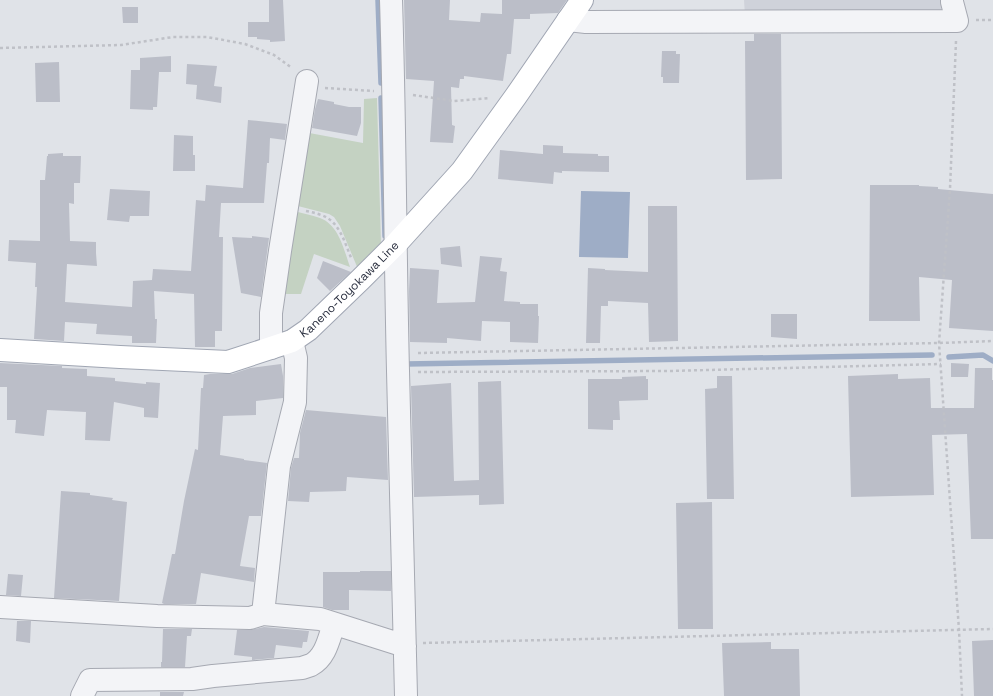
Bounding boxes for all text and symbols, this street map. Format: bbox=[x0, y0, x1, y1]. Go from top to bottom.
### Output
street label: Kaneno-Toyokawa Line bbox=[297, 238, 402, 341]

